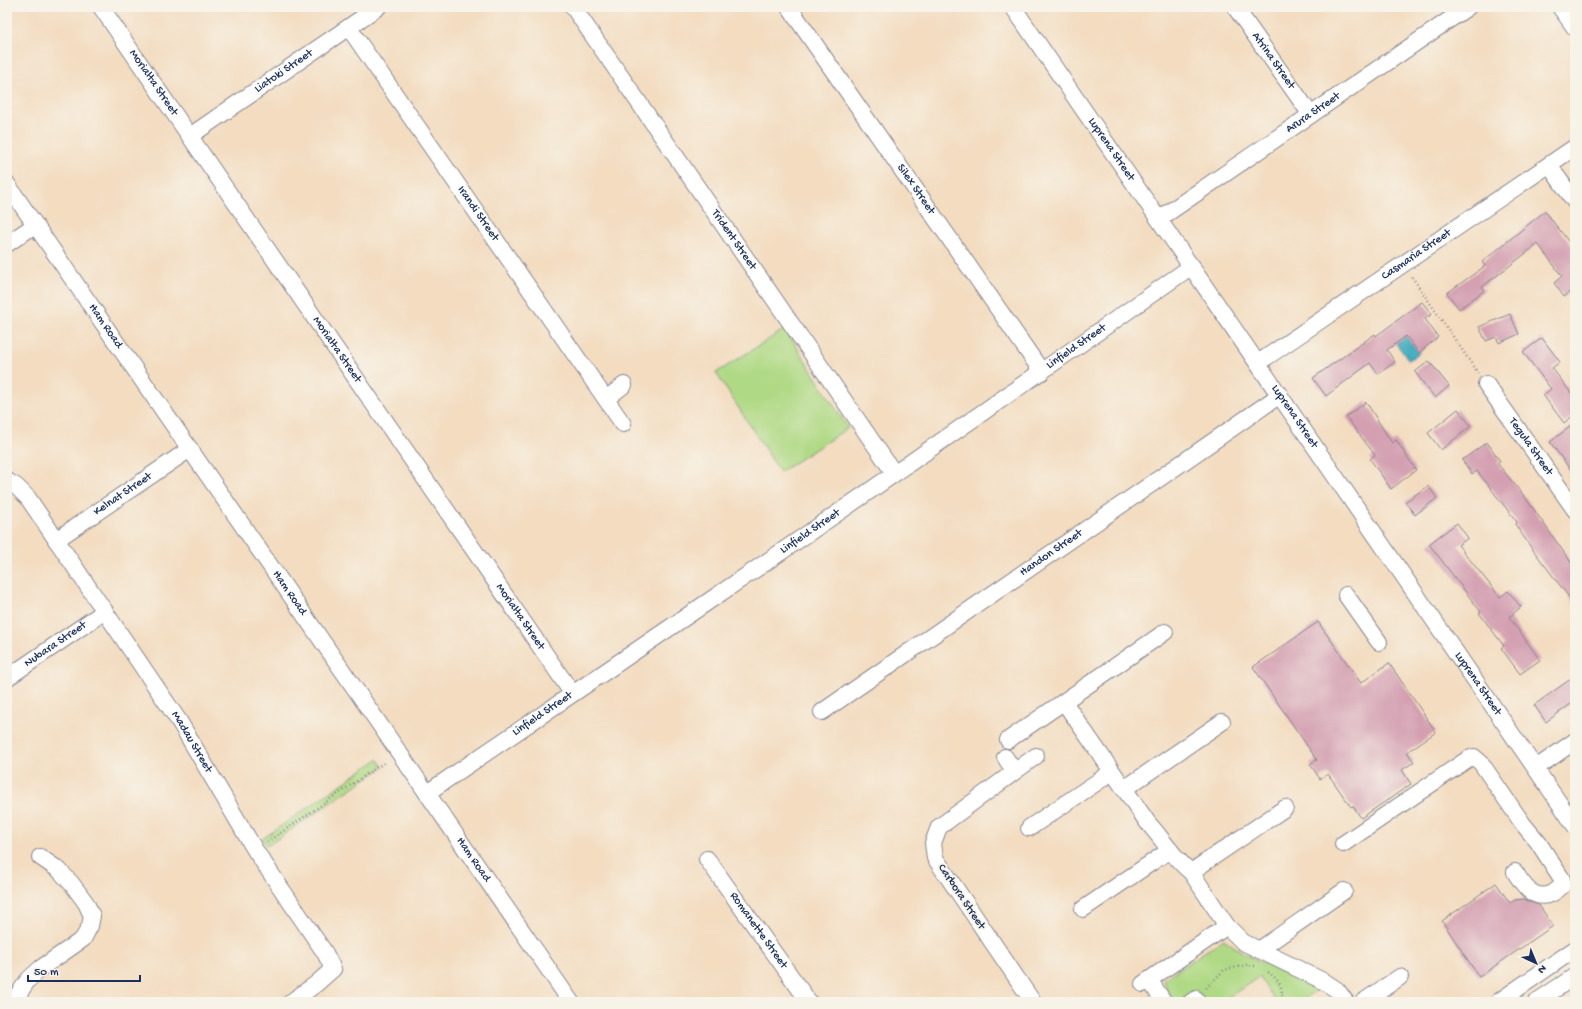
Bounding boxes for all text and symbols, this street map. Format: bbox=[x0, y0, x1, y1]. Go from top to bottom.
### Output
street label: Atrina Street bbox=[1248, 30, 1298, 93]
street label: Liatoki Street bbox=[252, 46, 317, 96]
street label: Morialta Street bbox=[125, 47, 181, 120]
street label: Arura Street bbox=[1283, 89, 1344, 137]
street label: Luprena Street bbox=[1084, 115, 1138, 185]
street label: Silex Street bbox=[893, 162, 938, 218]
street label: Irandi Street bbox=[454, 184, 502, 245]
street label: Trident Street bbox=[707, 206, 760, 274]
street label: Casmaria Street bbox=[1379, 226, 1455, 284]
street label: Ham Road bbox=[85, 301, 126, 352]
street label: Morialta Street bbox=[309, 314, 365, 387]
street label: Linfield Street bbox=[1044, 321, 1110, 373]
street label: Luprena Street bbox=[1268, 382, 1321, 452]
street label: Tegula Street bbox=[1505, 414, 1556, 479]
street label: Kelnat Street bbox=[91, 469, 156, 519]
street label: Linfield Street bbox=[778, 506, 844, 557]
street label: Handon Street bbox=[1017, 526, 1086, 580]
street label: Ham Road bbox=[269, 568, 310, 619]
street label: Morialta Street bbox=[492, 581, 548, 654]
street label: Nubara Street bbox=[22, 618, 90, 671]
street label: Luprena Street bbox=[1451, 650, 1505, 719]
street label: Linfield Street bbox=[510, 688, 576, 740]
street label: Madau Street bbox=[167, 709, 216, 776]
street label: Ham Road bbox=[453, 835, 494, 886]
street label: Carbora Street bbox=[934, 862, 989, 933]
street label: Romanette Street bbox=[726, 890, 791, 972]
north arrow bbox=[1516, 943, 1556, 983]
scale bar bbox=[28, 957, 140, 983]
text: N bbox=[1535, 962, 1548, 976]
text: 50 m bbox=[34, 966, 59, 980]

